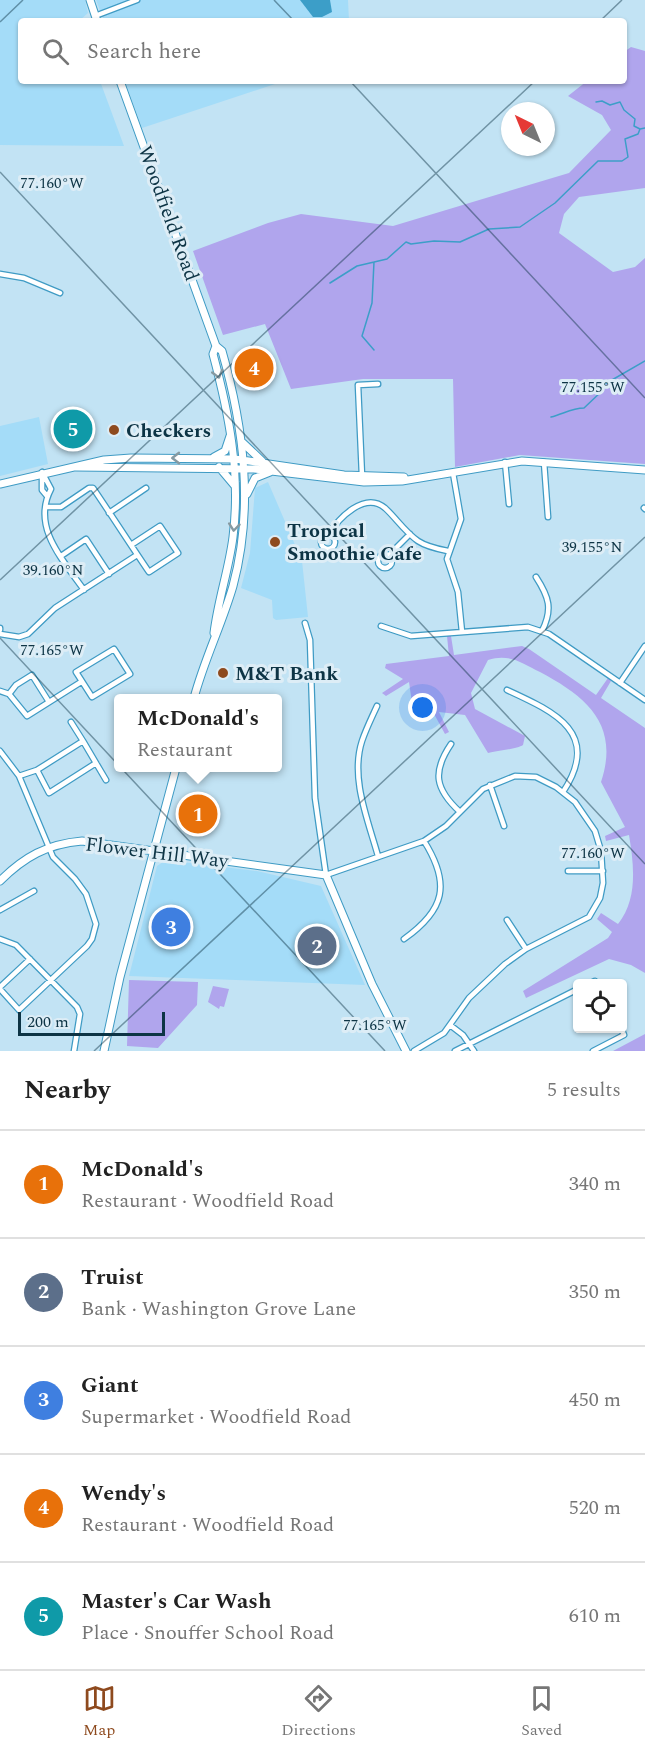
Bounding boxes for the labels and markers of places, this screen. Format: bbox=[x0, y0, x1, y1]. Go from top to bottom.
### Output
pin: 4 bbox=[234, 346, 274, 391]
pin: 5 bbox=[54, 406, 92, 452]
place label: Checkers bbox=[126, 416, 211, 446]
marker: Checkers bbox=[107, 423, 121, 437]
place label: Tropical Smoothie Cafe bbox=[287, 516, 422, 569]
marker: Tropical Smoothie Cafe bbox=[268, 535, 282, 549]
place label: M&T Bank bbox=[235, 659, 338, 689]
marker: M&T Bank bbox=[216, 666, 230, 680]
pin: 1 bbox=[178, 792, 218, 836]
pin: 3 bbox=[152, 904, 190, 950]
pin: 2 bbox=[298, 924, 336, 968]

